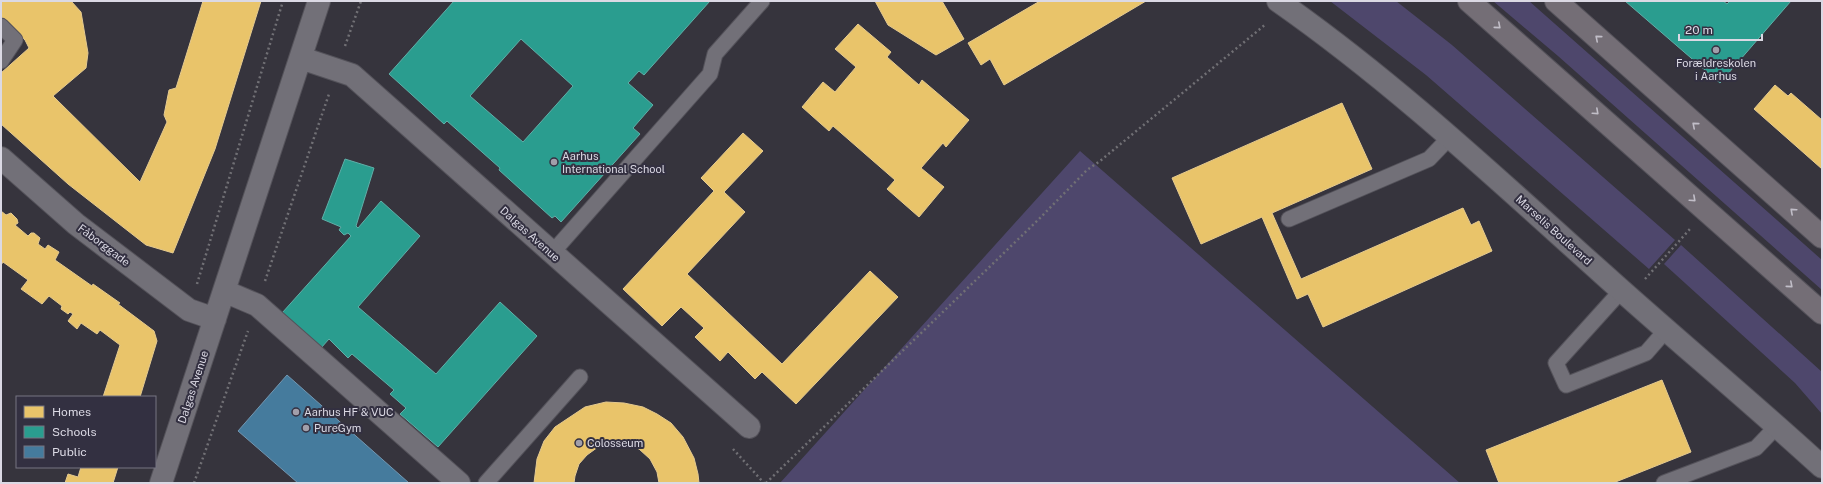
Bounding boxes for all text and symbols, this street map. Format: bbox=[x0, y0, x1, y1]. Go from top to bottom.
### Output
scale bar bbox=[1679, 16, 1762, 42]
one-way arrow bbox=[1494, 22, 1501, 29]
text: 20 m bbox=[1685, 23, 1713, 37]
one-way arrow bbox=[1595, 36, 1603, 43]
marker: Forældreskolen i Aarhus bbox=[1711, 45, 1721, 55]
place label: Forældreskolen i Aarhus bbox=[1676, 57, 1756, 82]
one-way arrow bbox=[1591, 108, 1599, 115]
one-way arrow bbox=[1693, 122, 1700, 129]
place label: Aarhus International School bbox=[562, 150, 665, 175]
marker: Aarhus International School bbox=[549, 157, 559, 167]
street label: Marselis Boulevard bbox=[1514, 193, 1594, 267]
one-way arrow bbox=[1688, 194, 1696, 202]
street label: Dalgas Avenue bbox=[498, 204, 562, 264]
one-way arrow bbox=[1790, 208, 1798, 215]
street label: Fåborggade bbox=[76, 222, 132, 268]
one-way arrow bbox=[1786, 280, 1793, 287]
street label: Dalgas Avenue bbox=[176, 349, 210, 425]
legend bbox=[16, 396, 156, 468]
text: Homes bbox=[52, 405, 91, 419]
place label: Aarhus HF & VUC bbox=[304, 406, 394, 418]
marker: Aarhus HF & VUC bbox=[291, 407, 301, 417]
place label: PureGym bbox=[314, 422, 361, 434]
marker: PureGym bbox=[301, 423, 311, 433]
text: Schools bbox=[52, 425, 97, 439]
place label: Colosseum bbox=[587, 437, 643, 449]
marker: Colosseum bbox=[574, 438, 584, 448]
text: Public bbox=[52, 445, 87, 459]

